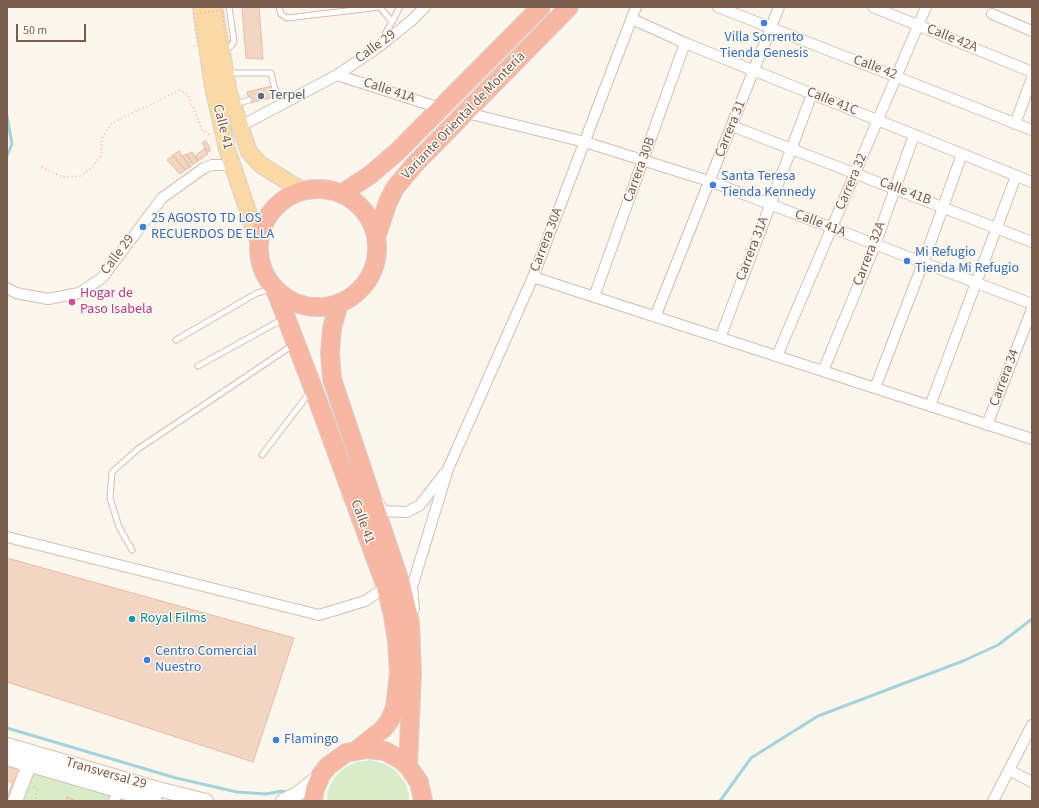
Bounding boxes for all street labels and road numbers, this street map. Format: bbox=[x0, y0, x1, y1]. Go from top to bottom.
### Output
street label: Calle 42A bbox=[924, 21, 980, 57]
street label: Calle 29 bbox=[353, 27, 399, 67]
street label: Variante Oriental de Montería bbox=[399, 49, 529, 183]
street label: Calle 42 bbox=[851, 52, 899, 84]
street label: Calle 41A bbox=[361, 75, 417, 107]
street label: Calle 41C bbox=[804, 84, 860, 120]
street label: Carrera 31 bbox=[712, 98, 750, 160]
street label: Calle 41 bbox=[208, 103, 236, 151]
street label: Carrera 30B bbox=[620, 135, 660, 205]
street label: Carrera 32 bbox=[833, 151, 871, 213]
street label: Calle 41B bbox=[877, 174, 933, 210]
street label: Carrera 30A bbox=[527, 205, 567, 275]
street label: Calle 41A bbox=[792, 207, 848, 241]
street label: Carrera 31A bbox=[733, 214, 773, 284]
street label: Carrera 32A bbox=[850, 219, 890, 289]
street label: Calle 29 bbox=[97, 232, 139, 278]
street label: Carrera 34 bbox=[986, 347, 1024, 409]
street label: Calle 41 bbox=[346, 498, 378, 546]
street label: Transversal 29 bbox=[64, 754, 148, 794]

